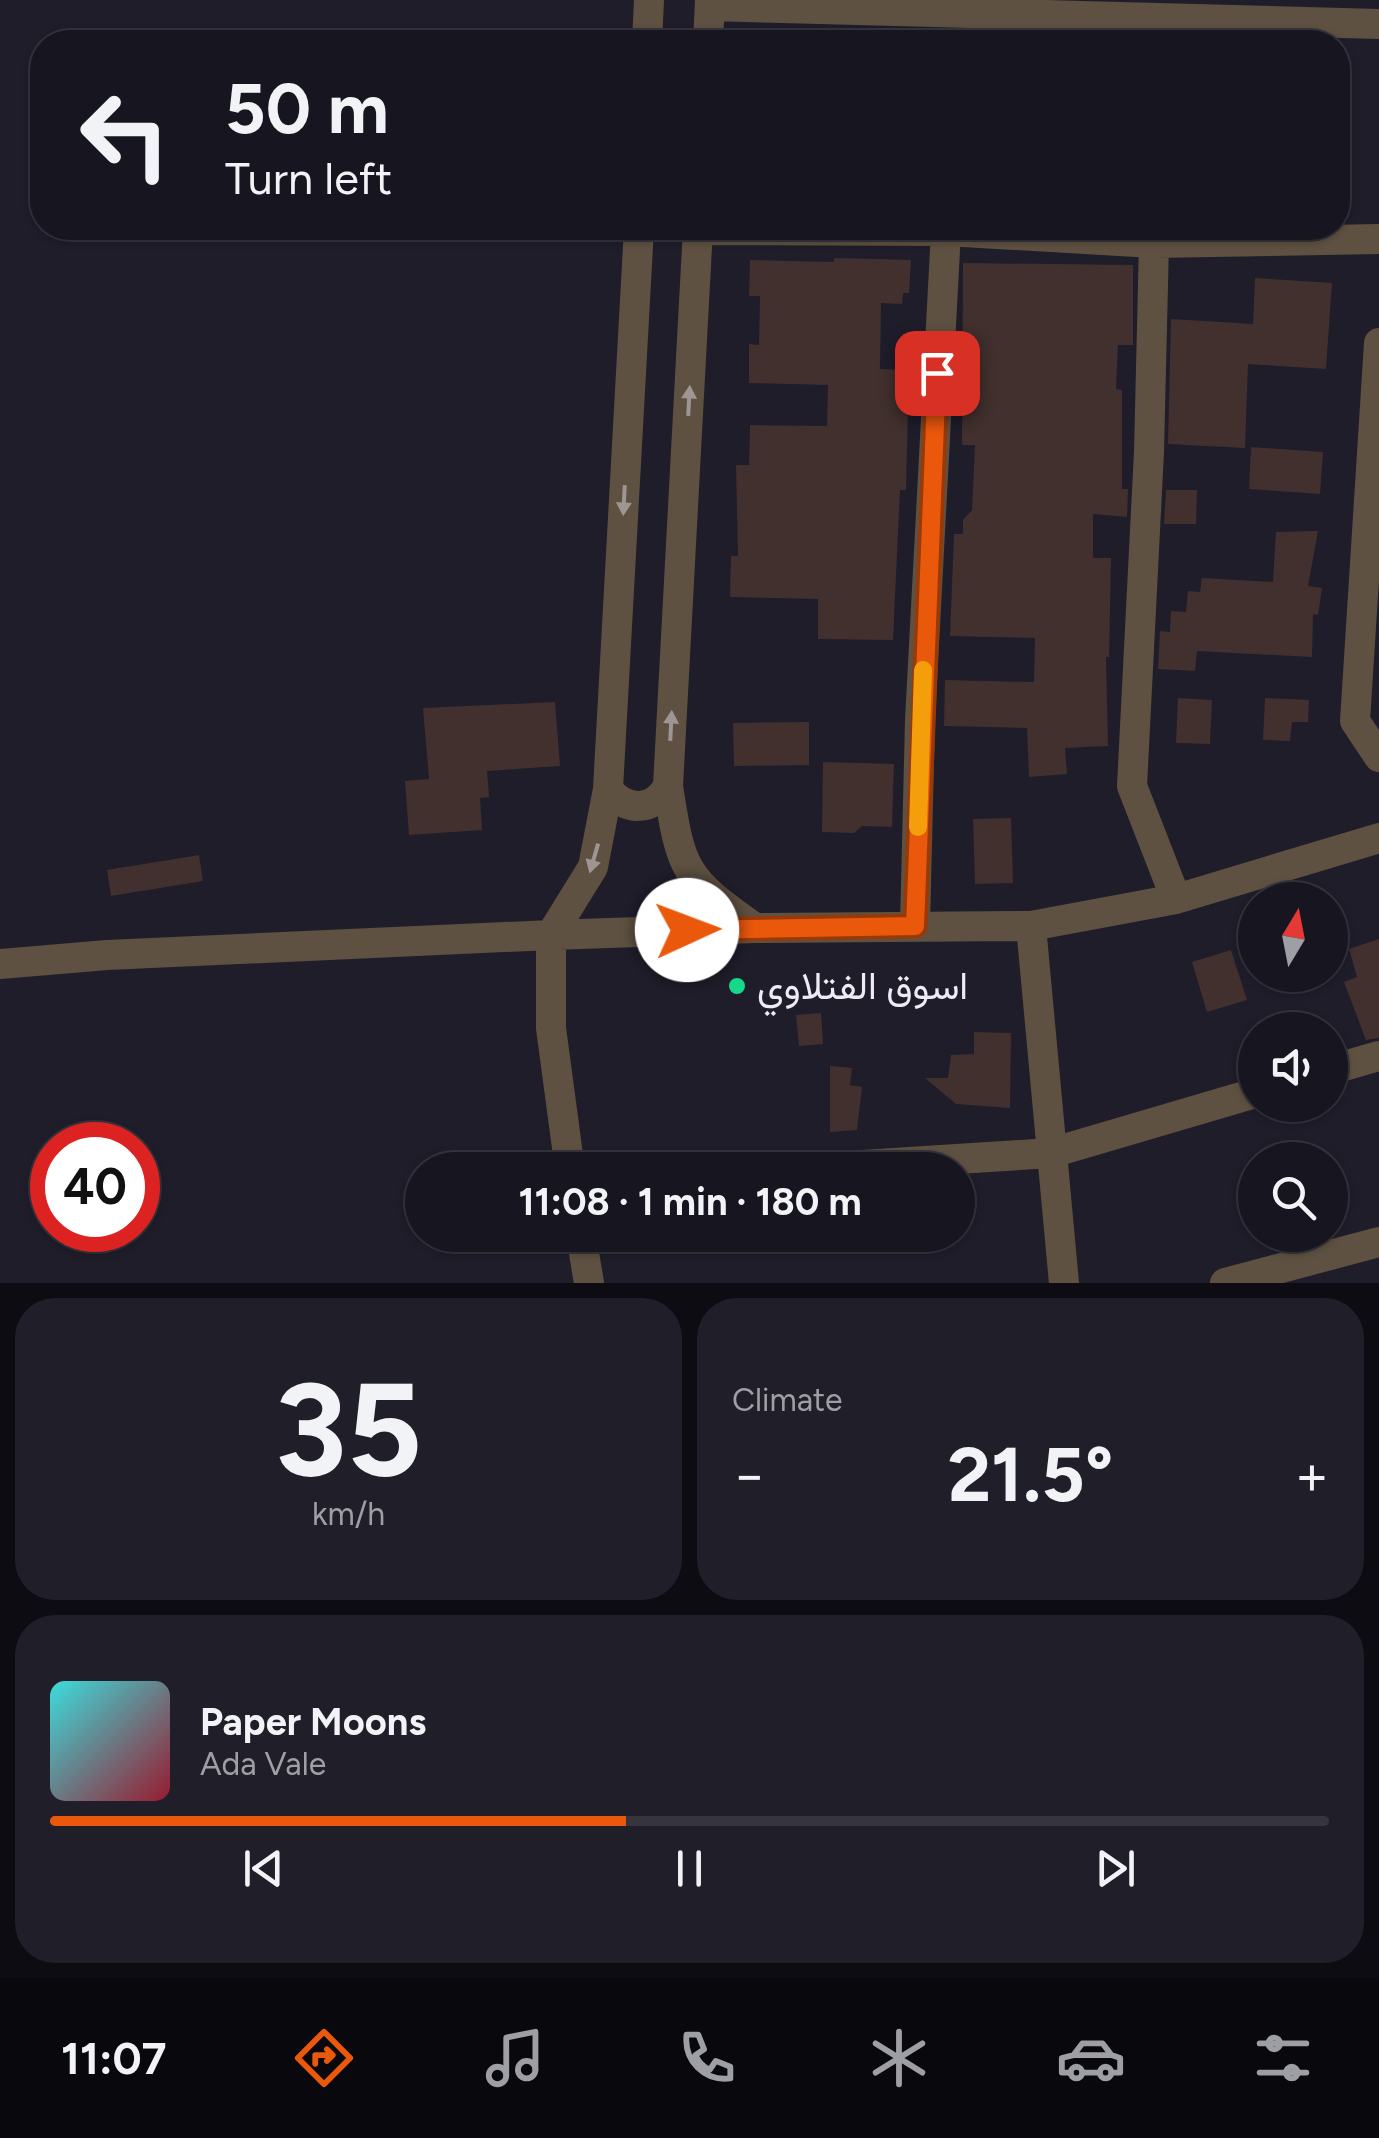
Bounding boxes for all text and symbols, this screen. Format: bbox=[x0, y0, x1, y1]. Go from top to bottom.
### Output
text: 50 m bbox=[225, 66, 389, 151]
icon: left bbox=[60, 70, 190, 200]
text: Turn left bbox=[225, 151, 392, 205]
pin bbox=[895, 331, 980, 416]
icon: arrive bbox=[910, 346, 965, 401]
one-way arrow bbox=[681, 385, 697, 417]
one-way arrow bbox=[616, 484, 632, 516]
one-way arrow bbox=[663, 709, 679, 741]
one-way arrow bbox=[586, 843, 601, 873]
position arrow bbox=[635, 878, 739, 982]
north arrow bbox=[1238, 882, 1348, 992]
map controls bbox=[1238, 882, 1348, 1252]
place label: اسوق الفتلاوي bbox=[757, 963, 968, 1017]
marker: اسوق الفتلاوي bbox=[726, 975, 748, 997]
button: sound bbox=[1238, 1012, 1348, 1122]
speed limit sign: 40 bbox=[30, 1122, 160, 1252]
button: search bbox=[1238, 1142, 1348, 1252]
text: 11:08 · 1 min · 180 m bbox=[518, 1179, 862, 1225]
text: 35 bbox=[275, 1352, 422, 1508]
text: Climate bbox=[732, 1381, 843, 1419]
text: 21.5° bbox=[948, 1430, 1113, 1520]
text: − bbox=[732, 1442, 766, 1508]
text: + bbox=[1295, 1442, 1329, 1508]
text: km/h bbox=[312, 1495, 385, 1533]
text: Paper Moons bbox=[200, 1699, 426, 1745]
text: Ada Vale bbox=[200, 1745, 326, 1783]
icon: previous bbox=[236, 1841, 291, 1896]
icon: pause bbox=[662, 1841, 717, 1896]
icon: next bbox=[1088, 1841, 1143, 1896]
icon: directions bbox=[289, 2023, 359, 2093]
icon: music bbox=[480, 2023, 550, 2093]
icon: phone bbox=[672, 2023, 742, 2093]
icon: climate bbox=[864, 2023, 934, 2093]
icon: car bbox=[1056, 2023, 1126, 2093]
icon: filters bbox=[1248, 2023, 1318, 2093]
text: 11:07 bbox=[61, 2031, 167, 2085]

